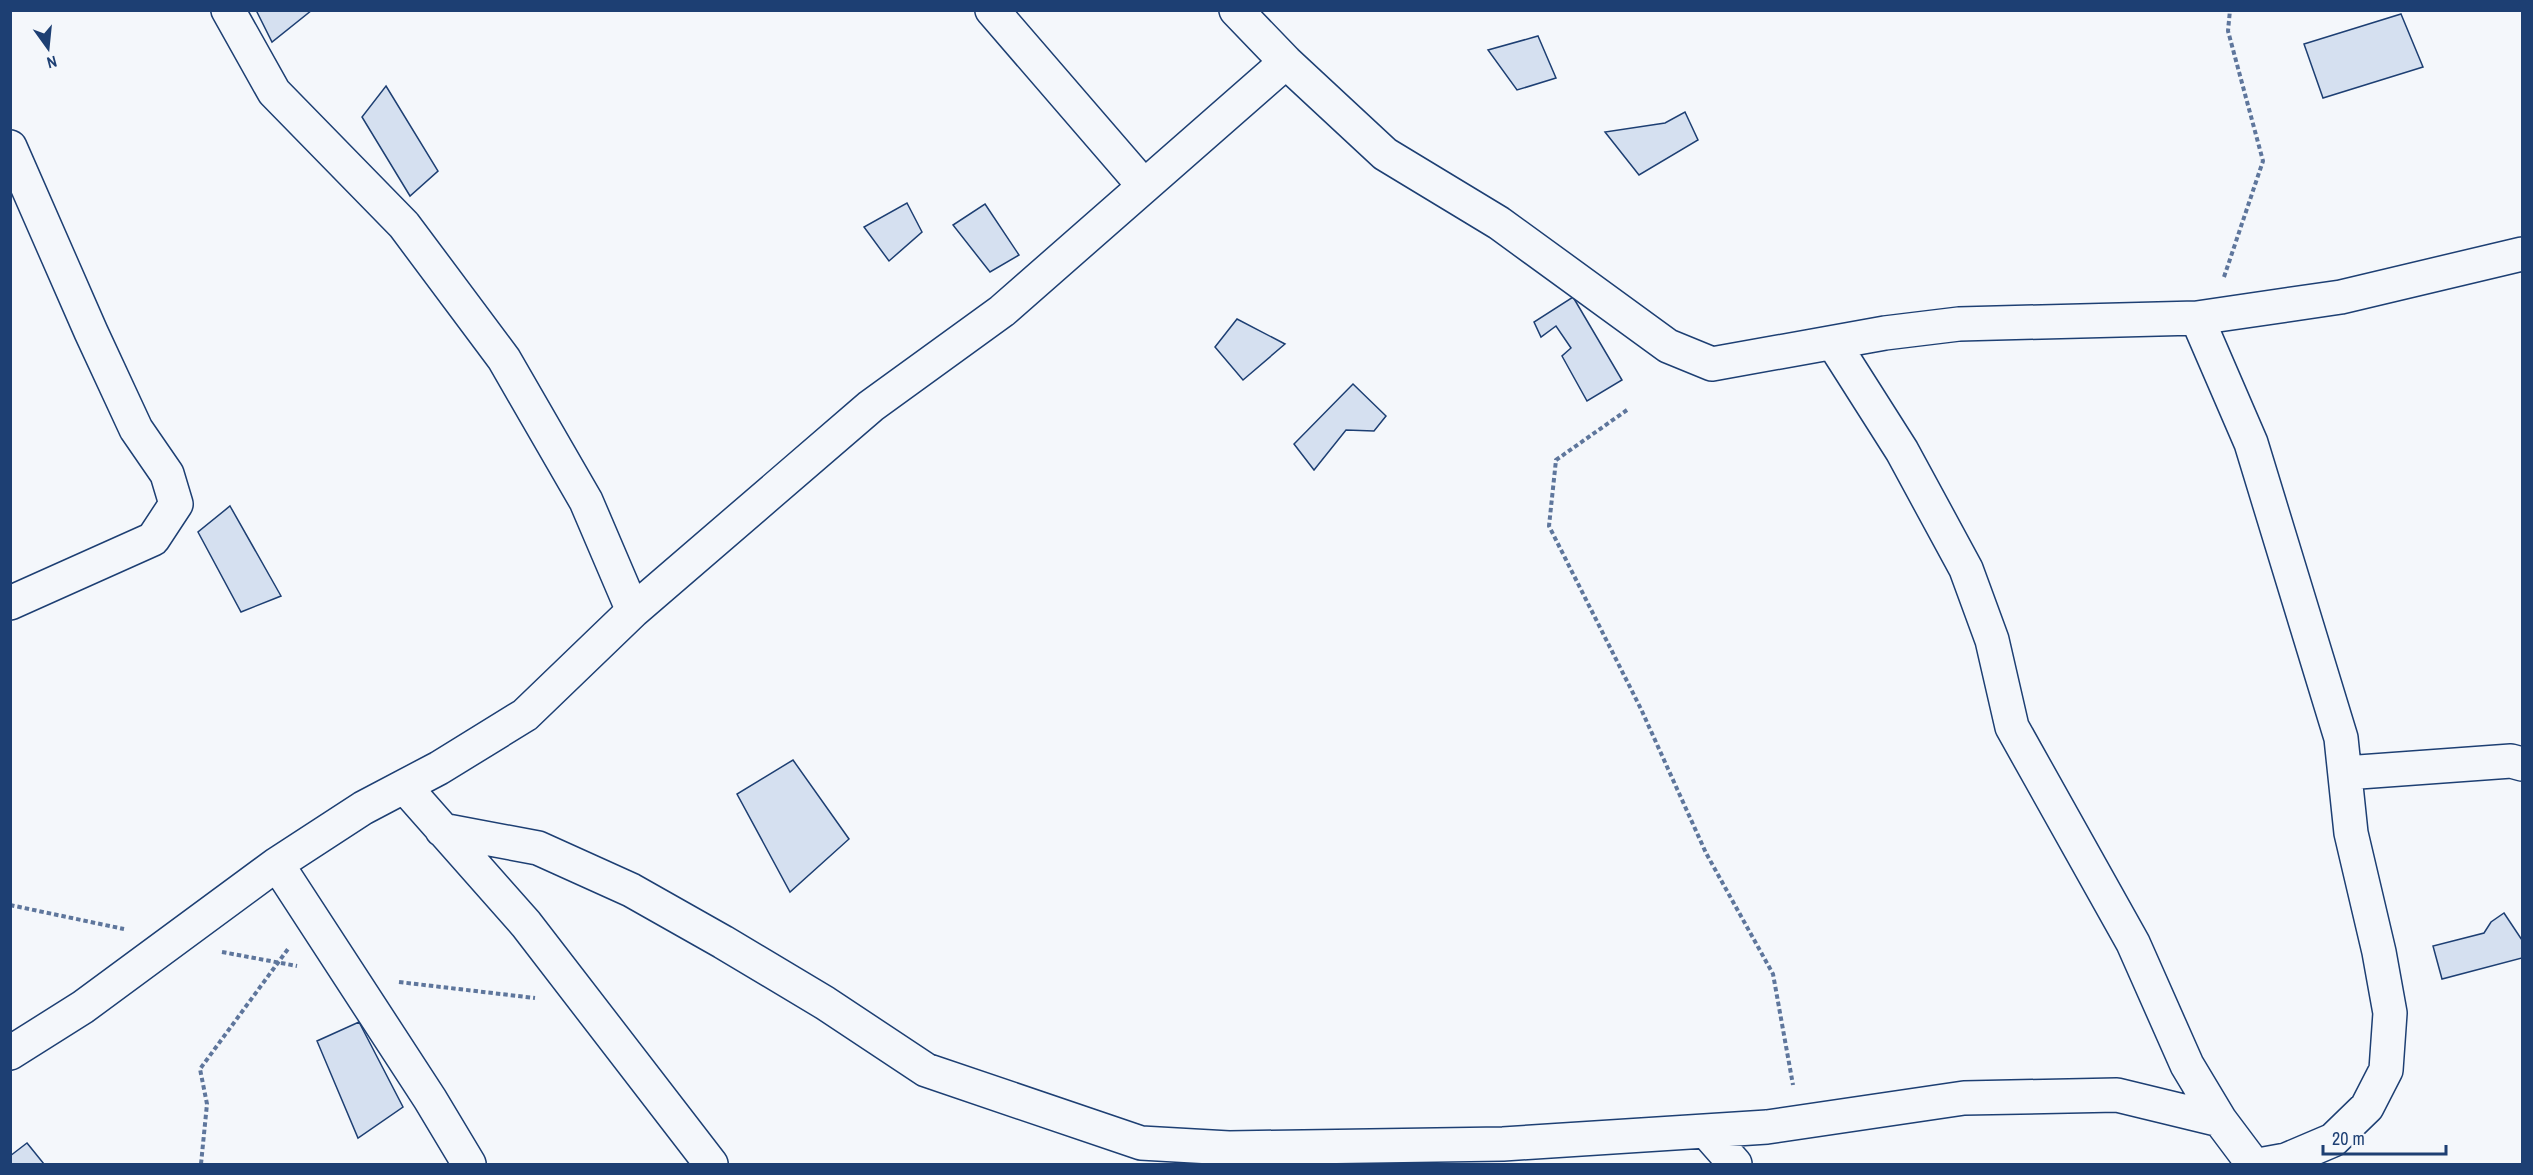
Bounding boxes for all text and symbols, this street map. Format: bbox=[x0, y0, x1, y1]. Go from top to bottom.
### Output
north arrow bbox=[18, 18, 78, 78]
text: N bbox=[44, 51, 59, 74]
scale bar bbox=[2323, 1118, 2446, 1156]
text: 20 m bbox=[2332, 1126, 2365, 1151]

